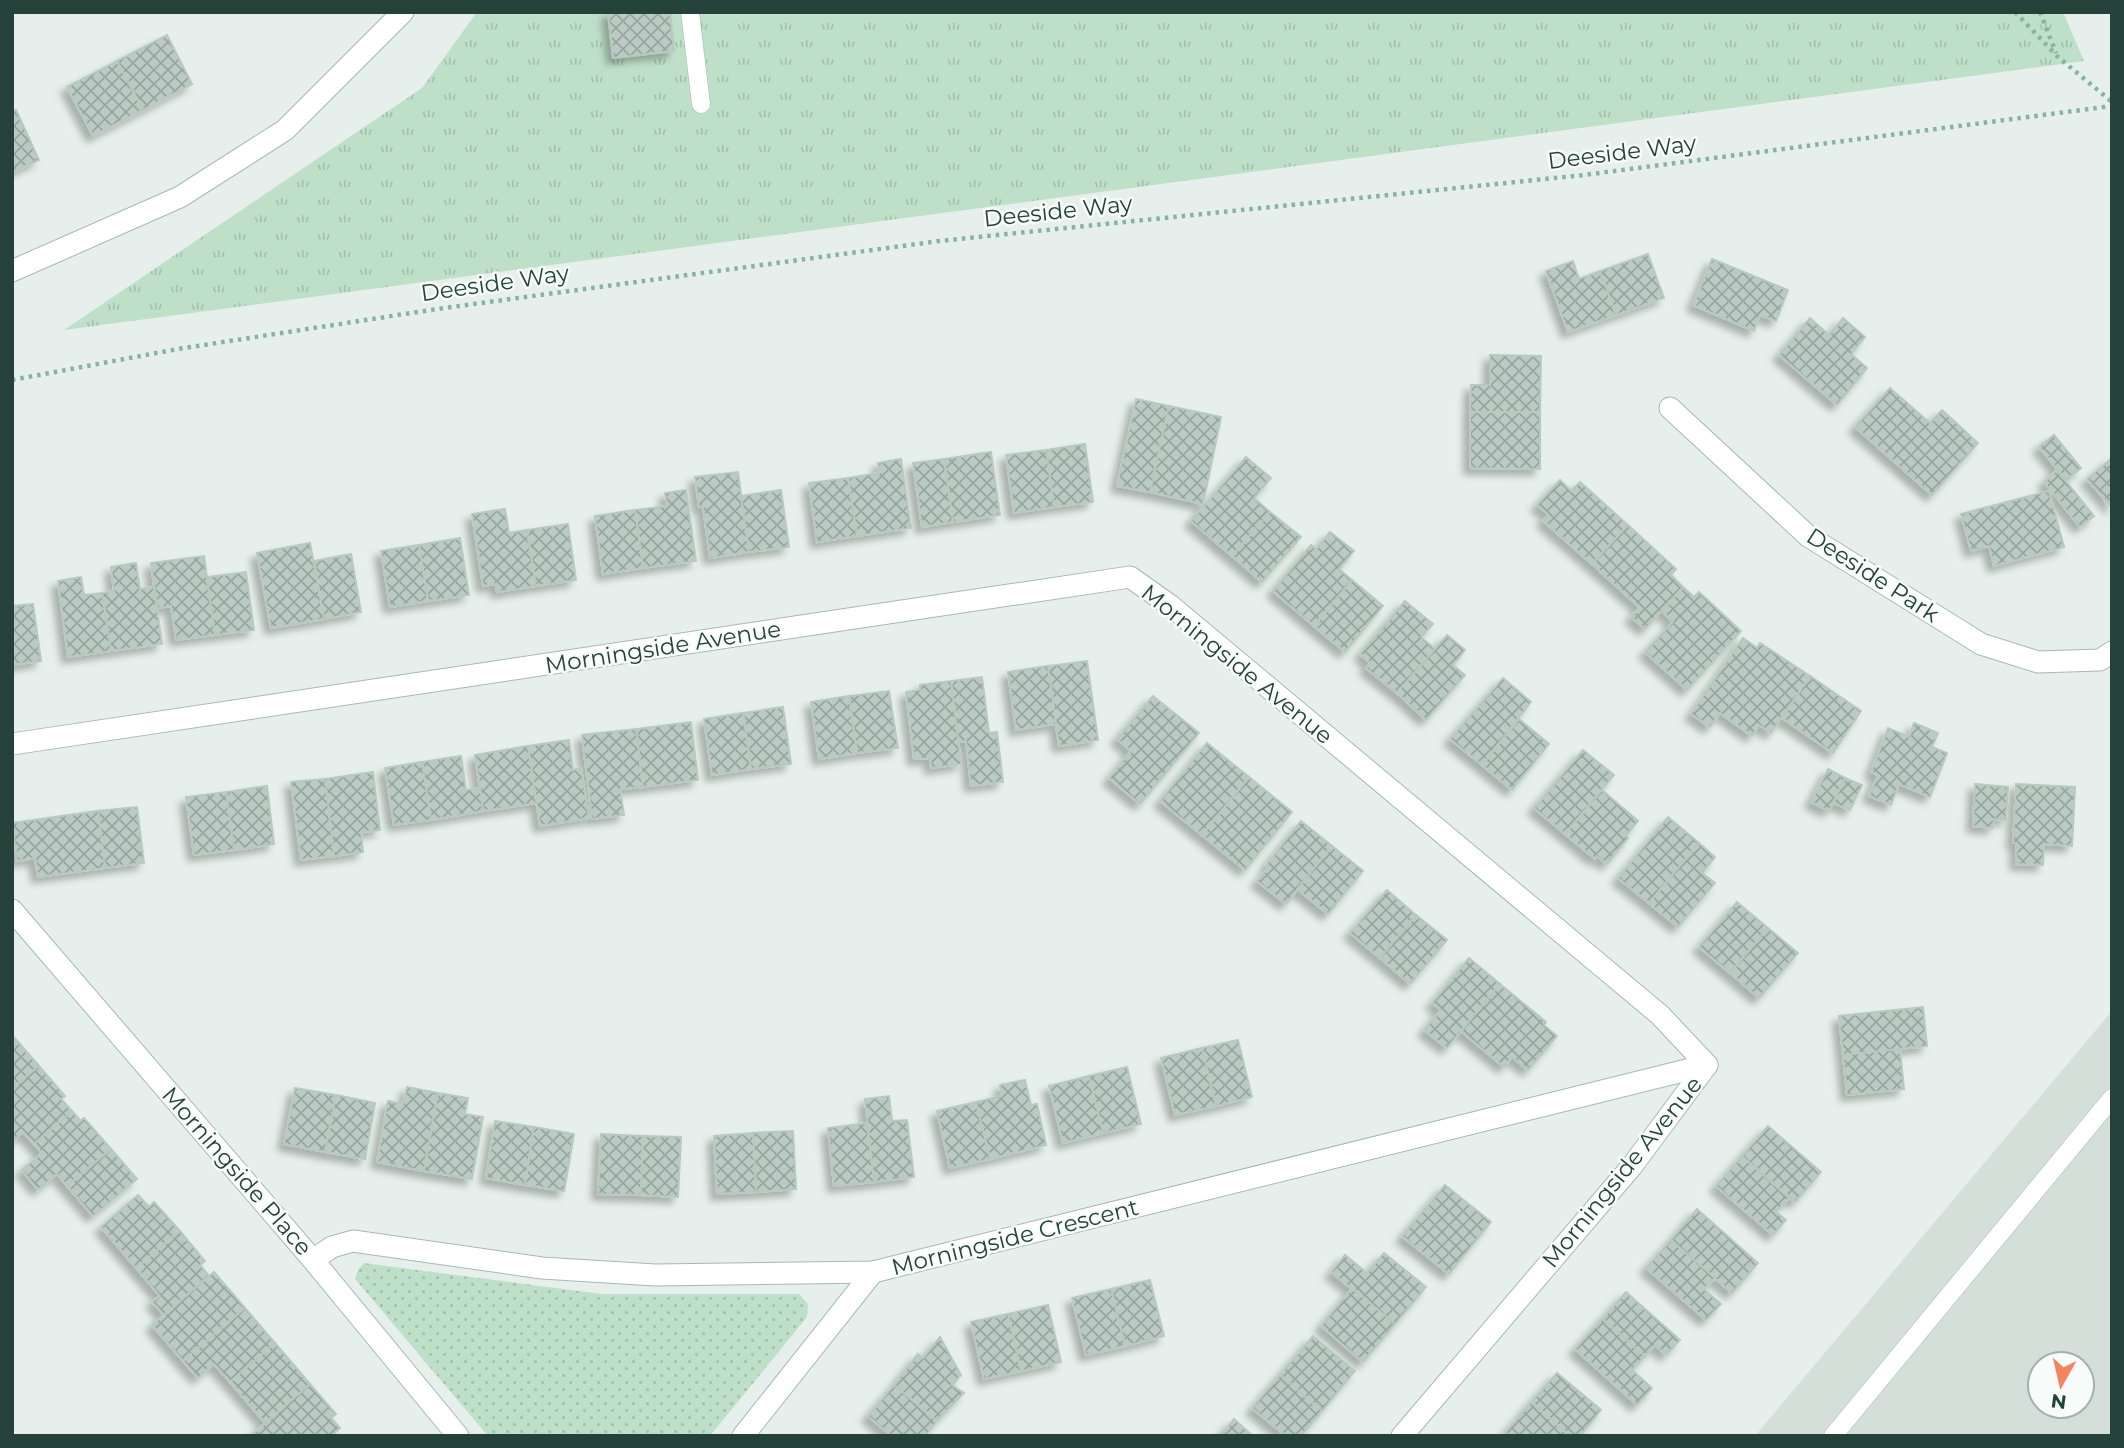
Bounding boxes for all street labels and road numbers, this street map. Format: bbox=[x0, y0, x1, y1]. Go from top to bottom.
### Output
street label: Deeside Way bbox=[1546, 129, 1698, 175]
street label: Deeside Way bbox=[982, 189, 1134, 233]
street label: Deeside Way bbox=[419, 259, 572, 307]
street label: Deeside Park bbox=[1802, 522, 1945, 628]
street label: Morningside Avenue bbox=[1136, 578, 1338, 750]
street label: Morningside Avenue bbox=[543, 615, 783, 679]
street label: Morningside Avenue bbox=[1536, 1071, 1708, 1273]
street label: Morningside Place bbox=[156, 1081, 318, 1261]
street label: Morningside Crescent bbox=[889, 1193, 1141, 1281]

